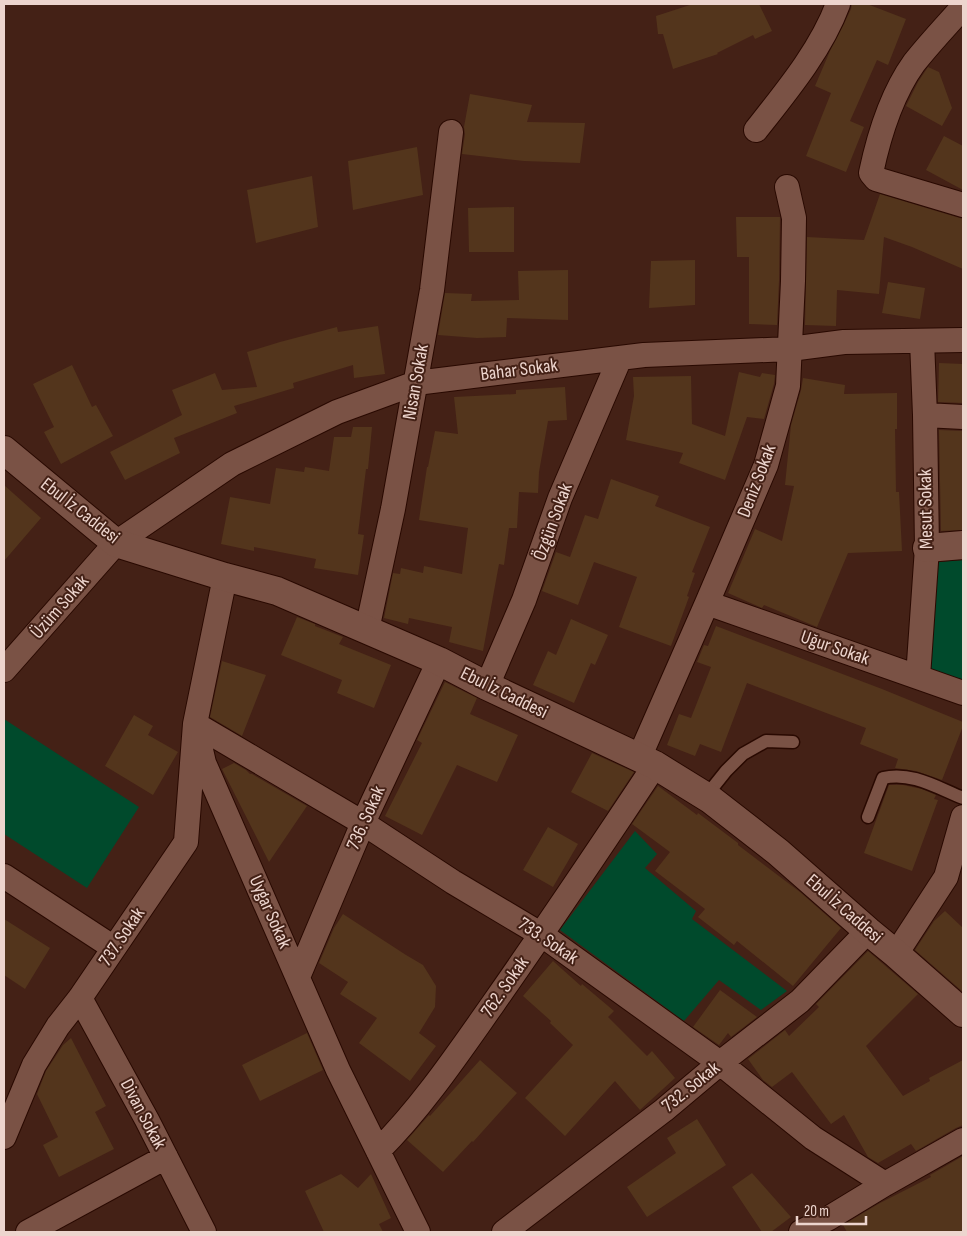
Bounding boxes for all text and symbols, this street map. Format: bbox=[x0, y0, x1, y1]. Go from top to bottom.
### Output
street label: Nisan Sokak bbox=[398, 342, 434, 422]
street label: Bahar Sokak bbox=[479, 354, 560, 386]
street label: Deniz Sokak bbox=[733, 441, 782, 521]
street label: Mesut Sokak bbox=[914, 468, 938, 549]
street label: Ebul İz Caddesi bbox=[36, 473, 124, 549]
street label: Özgün Sokak bbox=[528, 479, 578, 564]
street label: Üzüm Sokak bbox=[26, 570, 94, 644]
street label: Uğur Sokak bbox=[798, 626, 873, 671]
street label: Ebul İz Caddesi bbox=[457, 662, 551, 724]
street label: 736. Sokak bbox=[342, 782, 391, 854]
street label: Ebul İz Caddesi bbox=[801, 870, 887, 948]
street label: Uygar Sokak bbox=[244, 872, 297, 953]
street label: 737. Sokak bbox=[94, 903, 150, 971]
street label: 733. Sokak bbox=[513, 912, 583, 970]
street label: 762. Sokak bbox=[476, 952, 534, 1022]
street label: 732. Sokak bbox=[657, 1056, 725, 1117]
street label: Divan Sokak bbox=[115, 1075, 171, 1154]
scale bar bbox=[797, 1194, 866, 1226]
text: 20 m bbox=[804, 1202, 829, 1221]

